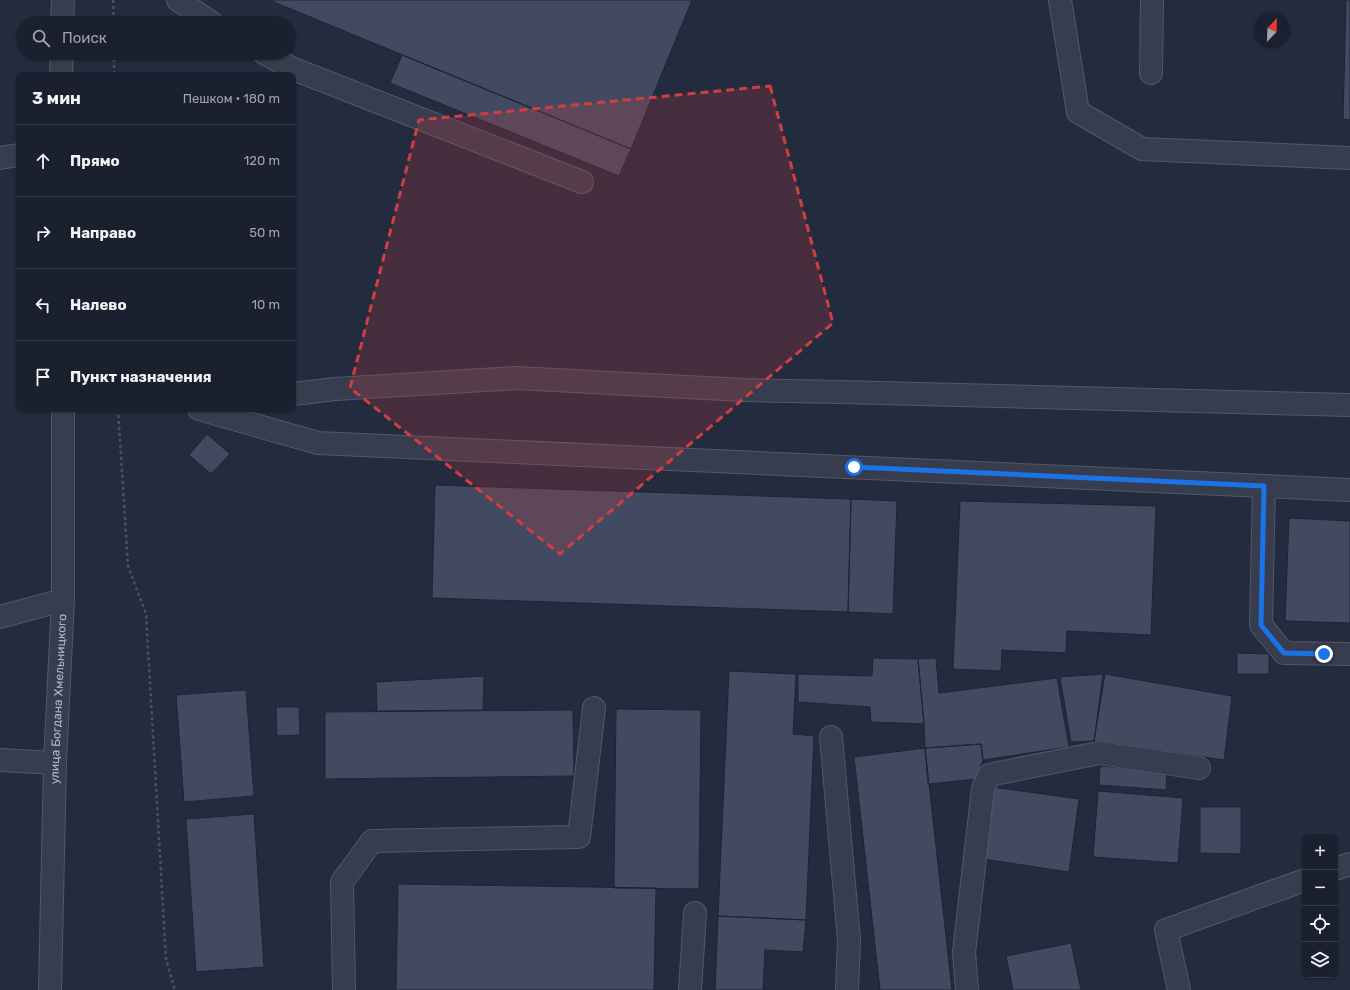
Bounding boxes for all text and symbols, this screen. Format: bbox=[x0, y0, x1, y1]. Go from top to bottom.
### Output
north arrow bbox=[1254, 12, 1290, 48]
search box bbox=[16, 16, 296, 60]
icon: search bbox=[30, 27, 52, 49]
text: Поиск bbox=[62, 29, 107, 47]
text: 3 мин bbox=[32, 88, 81, 108]
text: Пешком · 180 m bbox=[183, 91, 280, 106]
icon: ahead bbox=[32, 150, 54, 172]
text: Прямо bbox=[70, 152, 120, 170]
text: 120 m bbox=[244, 153, 280, 168]
icon: right bbox=[32, 222, 54, 244]
text: Направо bbox=[70, 224, 136, 242]
text: 50 m bbox=[249, 225, 280, 240]
icon: left bbox=[32, 294, 54, 316]
text: Налево bbox=[70, 296, 127, 314]
text: 10 m bbox=[251, 297, 280, 312]
icon: arrive bbox=[32, 366, 54, 388]
text: Пункт назначения bbox=[70, 368, 212, 386]
route start bbox=[845, 458, 863, 476]
street label: улица Богдана Хмельницкого bbox=[48, 614, 69, 784]
route end bbox=[1315, 645, 1333, 663]
map controls bbox=[1302, 834, 1338, 978]
button: + bbox=[1302, 834, 1338, 870]
button: − bbox=[1302, 870, 1338, 906]
button: locate bbox=[1302, 906, 1338, 942]
button: layers bbox=[1302, 942, 1338, 978]

